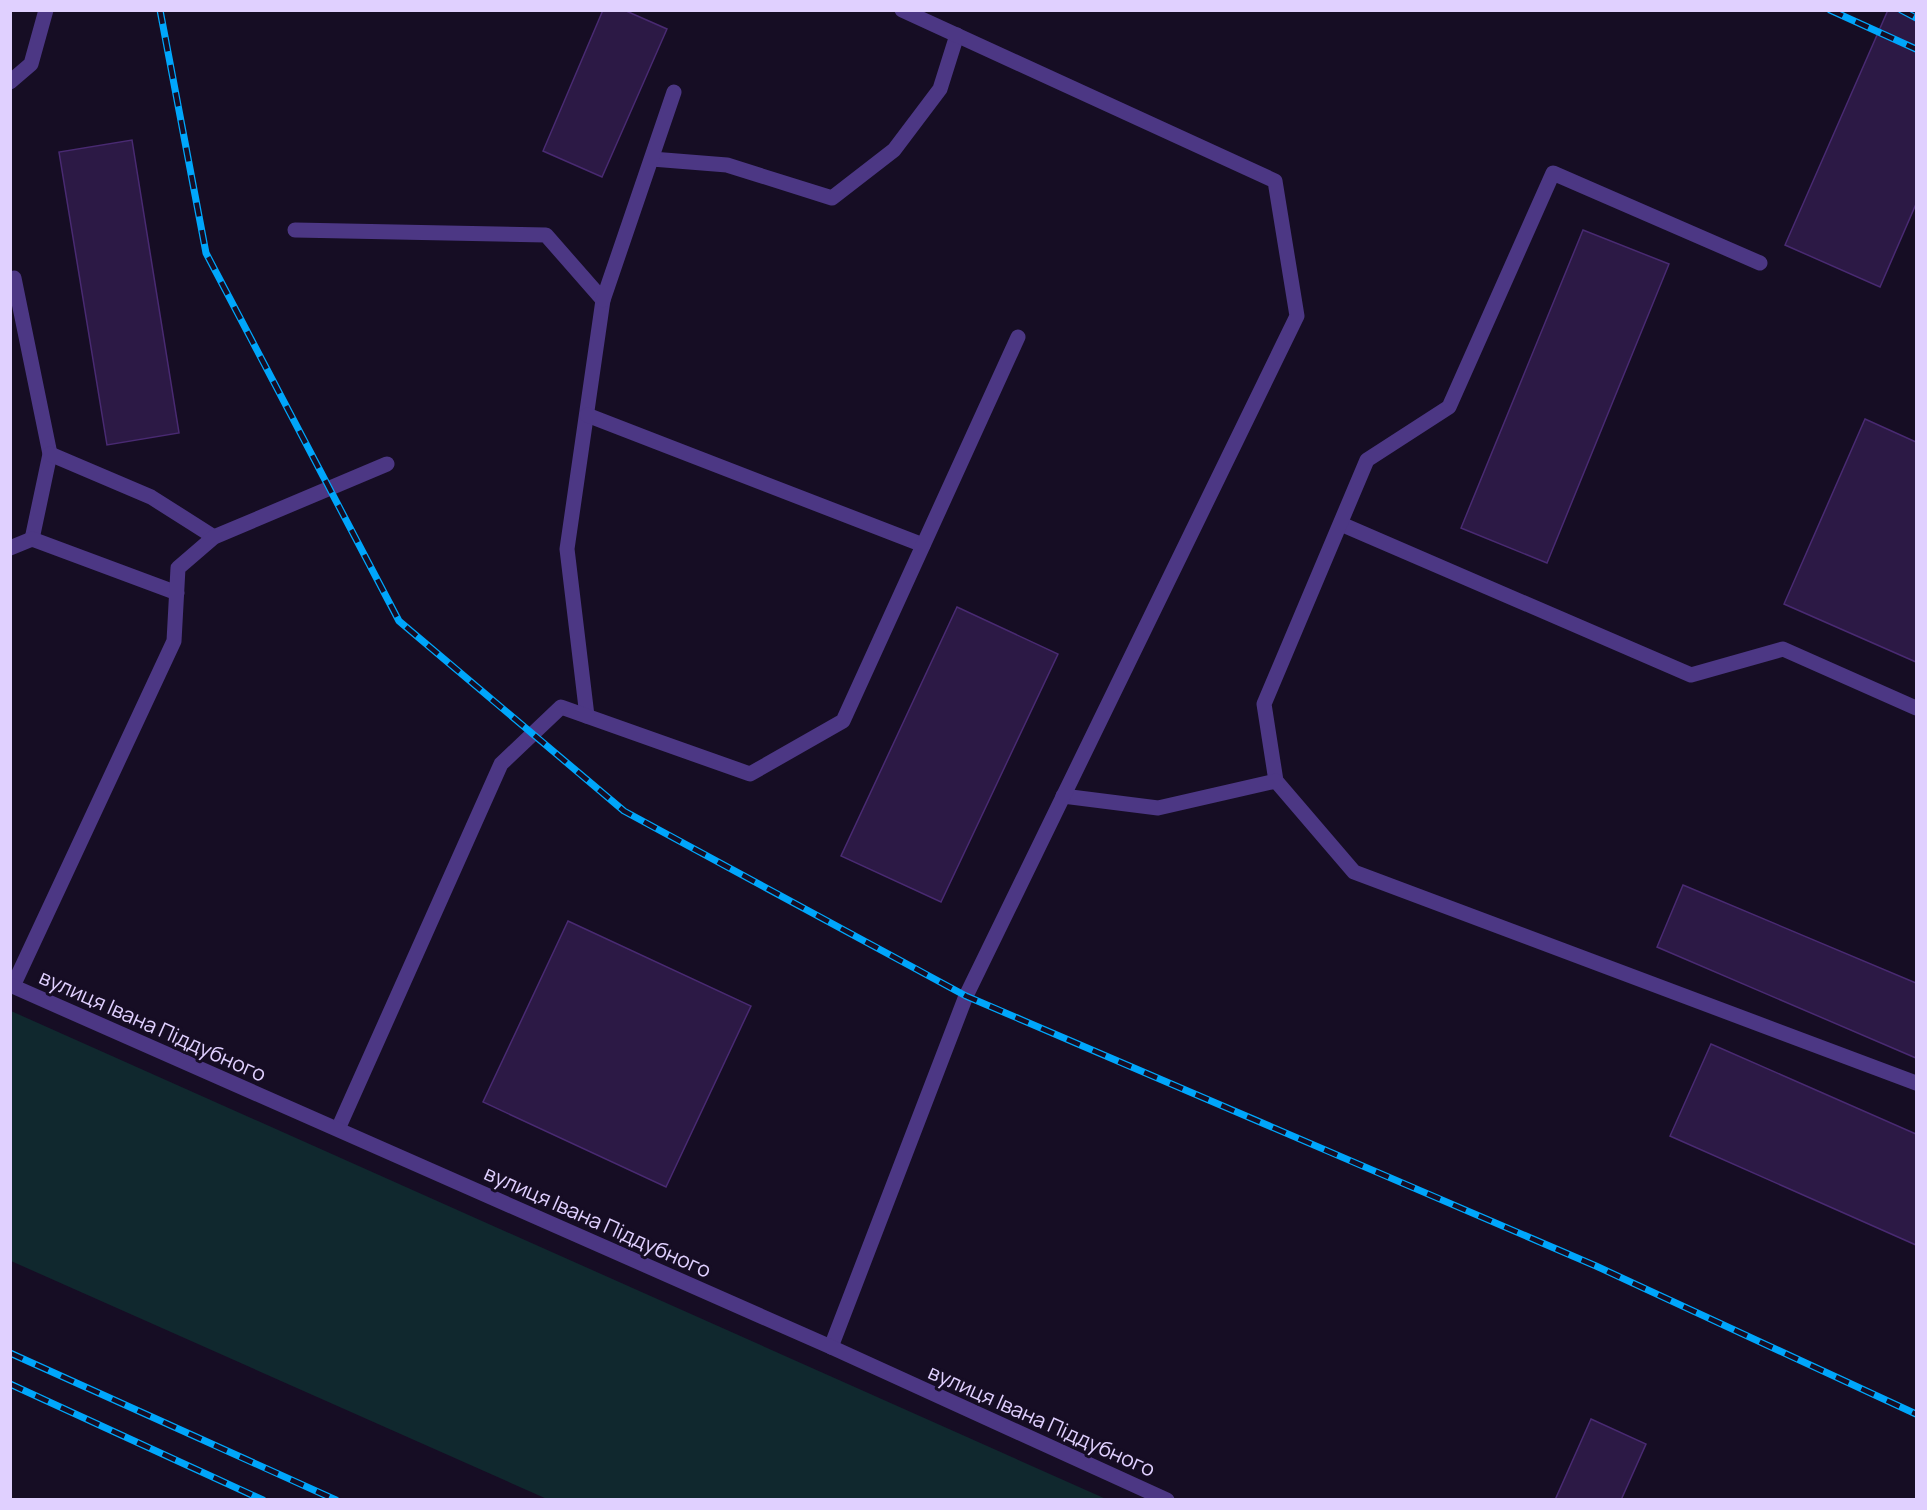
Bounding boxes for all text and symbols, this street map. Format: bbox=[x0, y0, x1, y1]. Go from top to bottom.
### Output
street label: вулиця Івана Піддубного bbox=[35, 962, 271, 1088]
street label: вулиця Івана Піддубного bbox=[480, 1158, 716, 1284]
street label: вулиця Івана Піддубного bbox=[924, 1357, 1160, 1483]

